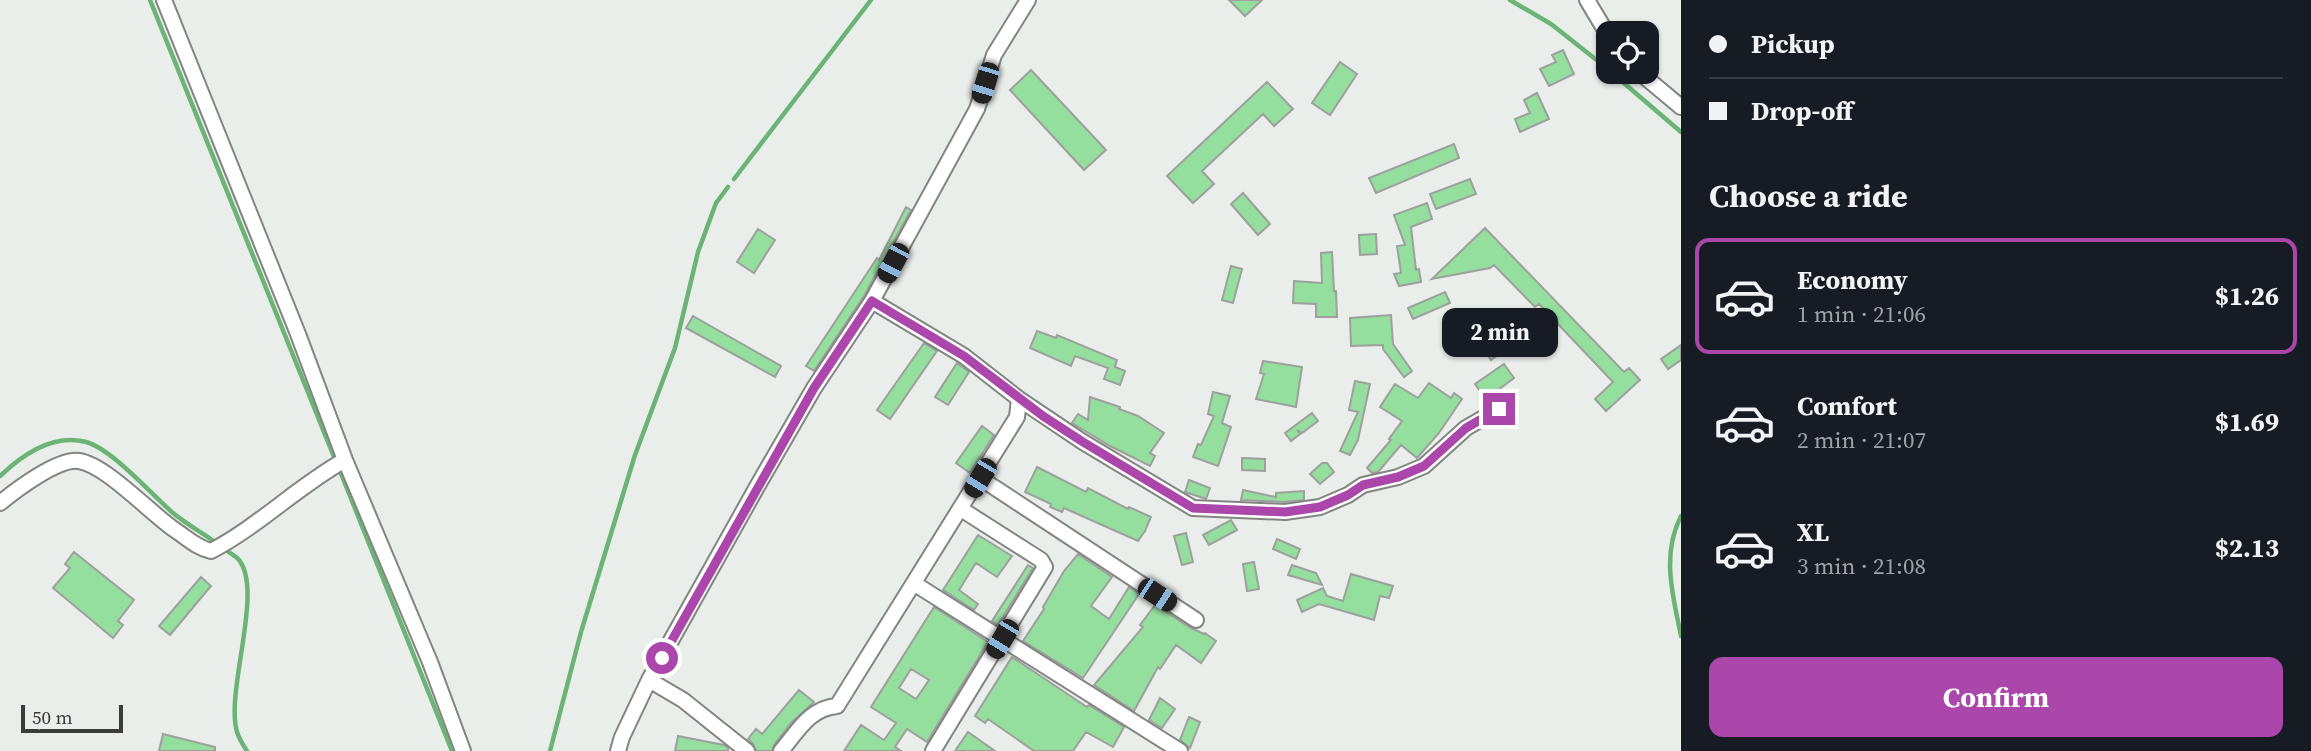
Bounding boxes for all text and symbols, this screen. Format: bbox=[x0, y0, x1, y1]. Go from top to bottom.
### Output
map controls bbox=[1596, 21, 1659, 84]
button: locate bbox=[1596, 21, 1659, 84]
text: Pickup bbox=[1751, 26, 1835, 62]
car bbox=[969, 60, 1002, 106]
text: Drop-off bbox=[1751, 93, 1853, 129]
text: Choose a ride bbox=[1709, 174, 1908, 218]
car bbox=[874, 240, 913, 286]
text: Economy bbox=[1797, 262, 1908, 298]
icon: car bbox=[1713, 265, 1776, 328]
text: $1.26 bbox=[2215, 278, 2279, 314]
text: 1 min · 21:06 bbox=[1797, 298, 1926, 330]
callout: 2 min bbox=[1441, 308, 1557, 356]
text: 2 min bbox=[1470, 316, 1530, 348]
text: Comfort bbox=[1797, 388, 1897, 424]
icon: car bbox=[1713, 391, 1776, 454]
route end bbox=[1483, 393, 1515, 425]
text: $1.69 bbox=[2215, 404, 2279, 440]
text: 2 min · 21:07 bbox=[1797, 424, 1926, 456]
car bbox=[961, 455, 1000, 501]
text: XL bbox=[1797, 514, 1829, 550]
icon: car bbox=[1713, 517, 1776, 580]
text: $2.13 bbox=[2215, 530, 2279, 566]
text: 3 min · 21:08 bbox=[1797, 550, 1926, 582]
car bbox=[1134, 575, 1181, 615]
car bbox=[983, 616, 1022, 662]
route start bbox=[646, 642, 678, 674]
button: Confirm bbox=[1709, 657, 2283, 737]
scale bar bbox=[21, 702, 122, 734]
text: 50 m bbox=[32, 704, 73, 730]

